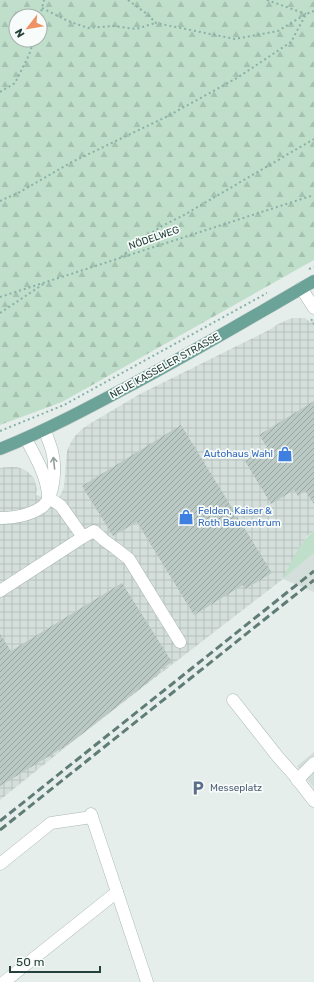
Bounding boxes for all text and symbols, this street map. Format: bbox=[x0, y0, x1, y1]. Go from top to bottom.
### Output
north arrow bbox=[8, 8, 48, 48]
text: N bbox=[12, 26, 27, 40]
street label: NÖDELWEG bbox=[127, 224, 181, 252]
street label: NEUE KASSELER STRASSE bbox=[108, 331, 222, 401]
shop icon: Autohaus Wahl bbox=[276, 445, 294, 463]
place label: Autohaus Wahl bbox=[204, 448, 273, 460]
one-way arrow bbox=[50, 457, 57, 470]
place label: Felden, Kaiser & Roth Baucentrum bbox=[198, 505, 281, 529]
shop icon: Felden, Kaiser & Roth Baucentrum bbox=[177, 508, 195, 526]
parking icon: Messeplatz bbox=[189, 779, 207, 797]
place label: Messeplatz bbox=[210, 782, 262, 794]
scale bar bbox=[10, 948, 100, 974]
text: 50 m bbox=[16, 955, 44, 969]

